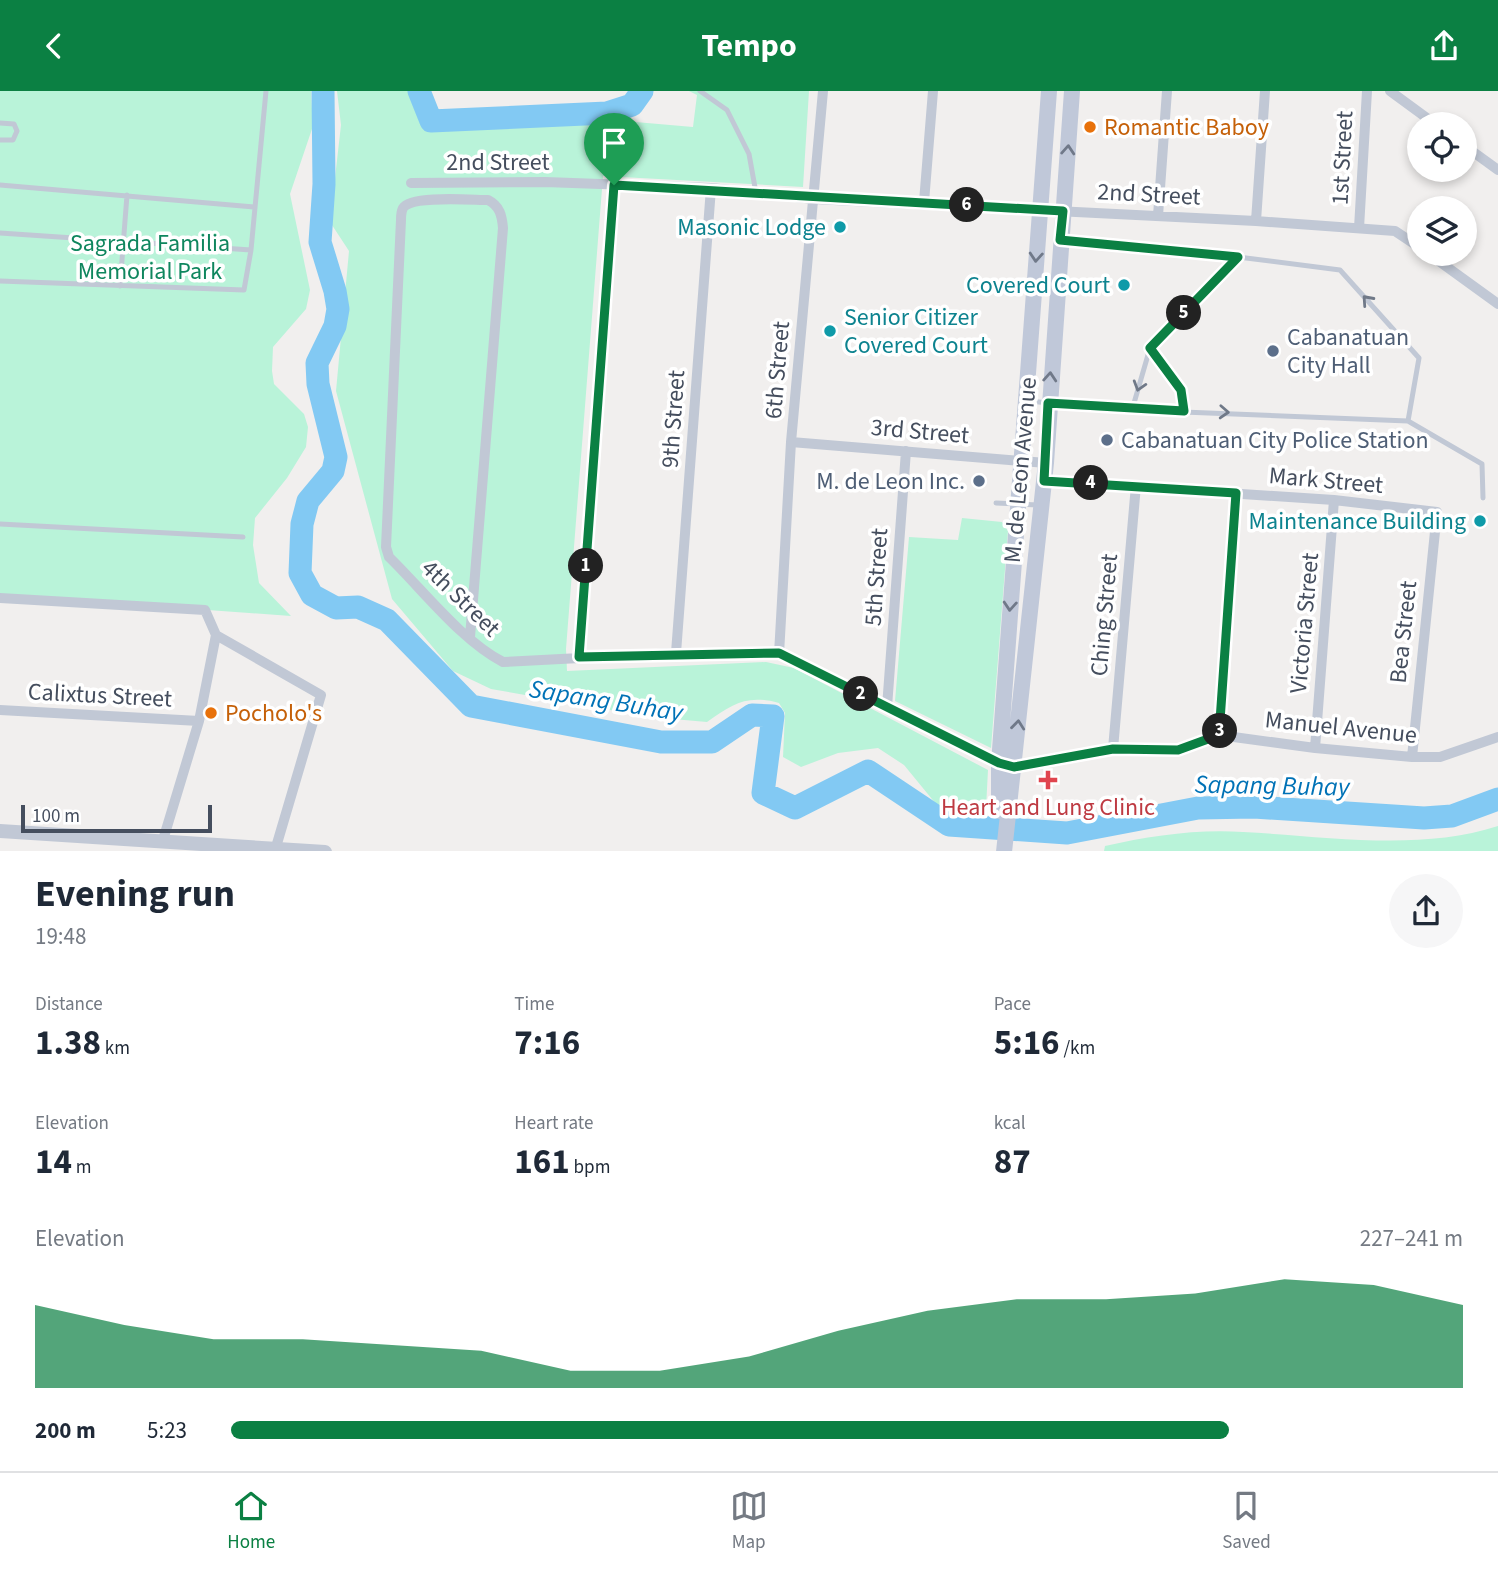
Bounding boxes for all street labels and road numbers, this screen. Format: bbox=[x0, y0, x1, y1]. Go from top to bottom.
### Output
street label: 1st Street bbox=[1323, 110, 1362, 206]
street label: 2nd Street bbox=[446, 145, 550, 180]
street label: 2nd Street bbox=[1096, 174, 1201, 215]
street label: 6th Street bbox=[756, 320, 799, 420]
street label: 9th Street bbox=[653, 369, 694, 469]
street label: M. de Leon Avenue bbox=[995, 376, 1046, 564]
street label: 3rd Street bbox=[869, 410, 970, 453]
street label: Mark Street bbox=[1267, 458, 1385, 503]
street label: 5th Street bbox=[856, 527, 897, 627]
street label: Victoria Street bbox=[1281, 551, 1328, 695]
street label: 4th Street bbox=[413, 552, 508, 645]
street label: Ching Street bbox=[1082, 552, 1127, 678]
street label: Bea Street bbox=[1381, 579, 1426, 685]
street label: Calixtus Street bbox=[27, 674, 173, 717]
street label: Manuel Avenue bbox=[1263, 702, 1419, 753]

